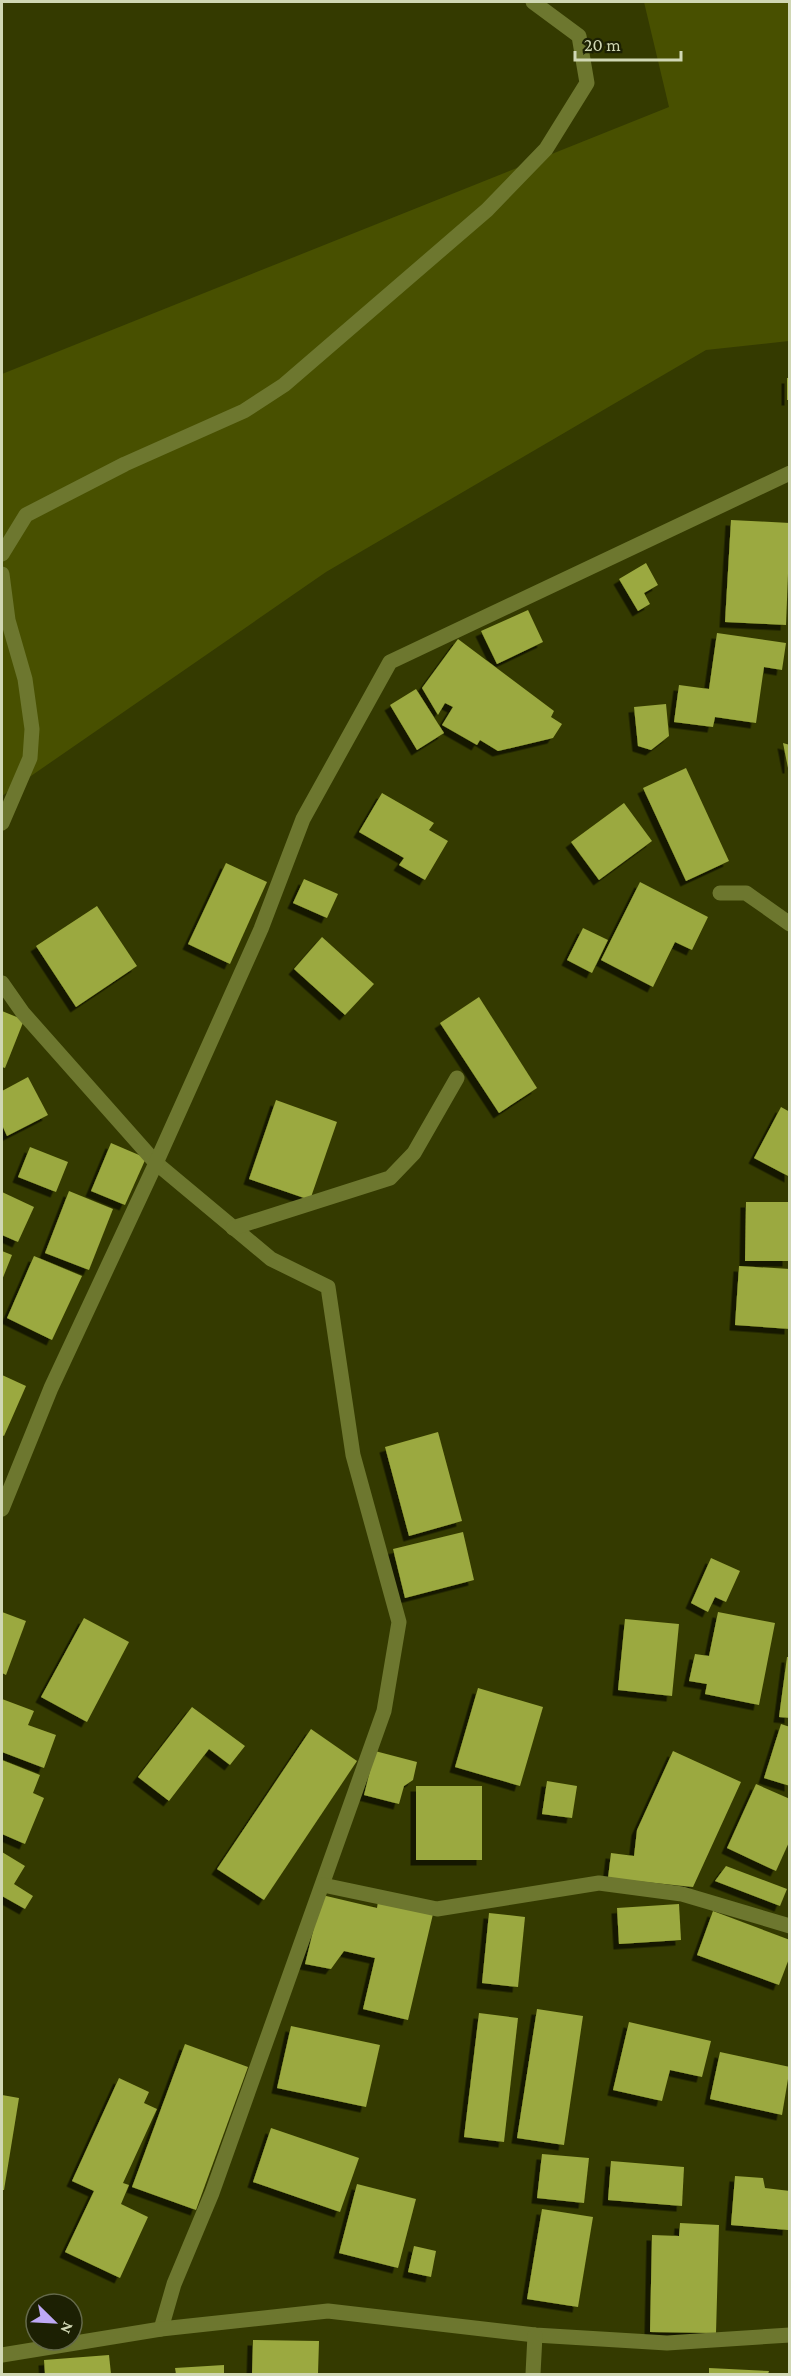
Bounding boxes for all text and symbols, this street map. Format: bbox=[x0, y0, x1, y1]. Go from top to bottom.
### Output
scale bar bbox=[575, 24, 682, 62]
text: 20 m bbox=[584, 35, 621, 55]
north arrow bbox=[24, 2292, 84, 2352]
text: N bbox=[57, 2319, 77, 2336]

